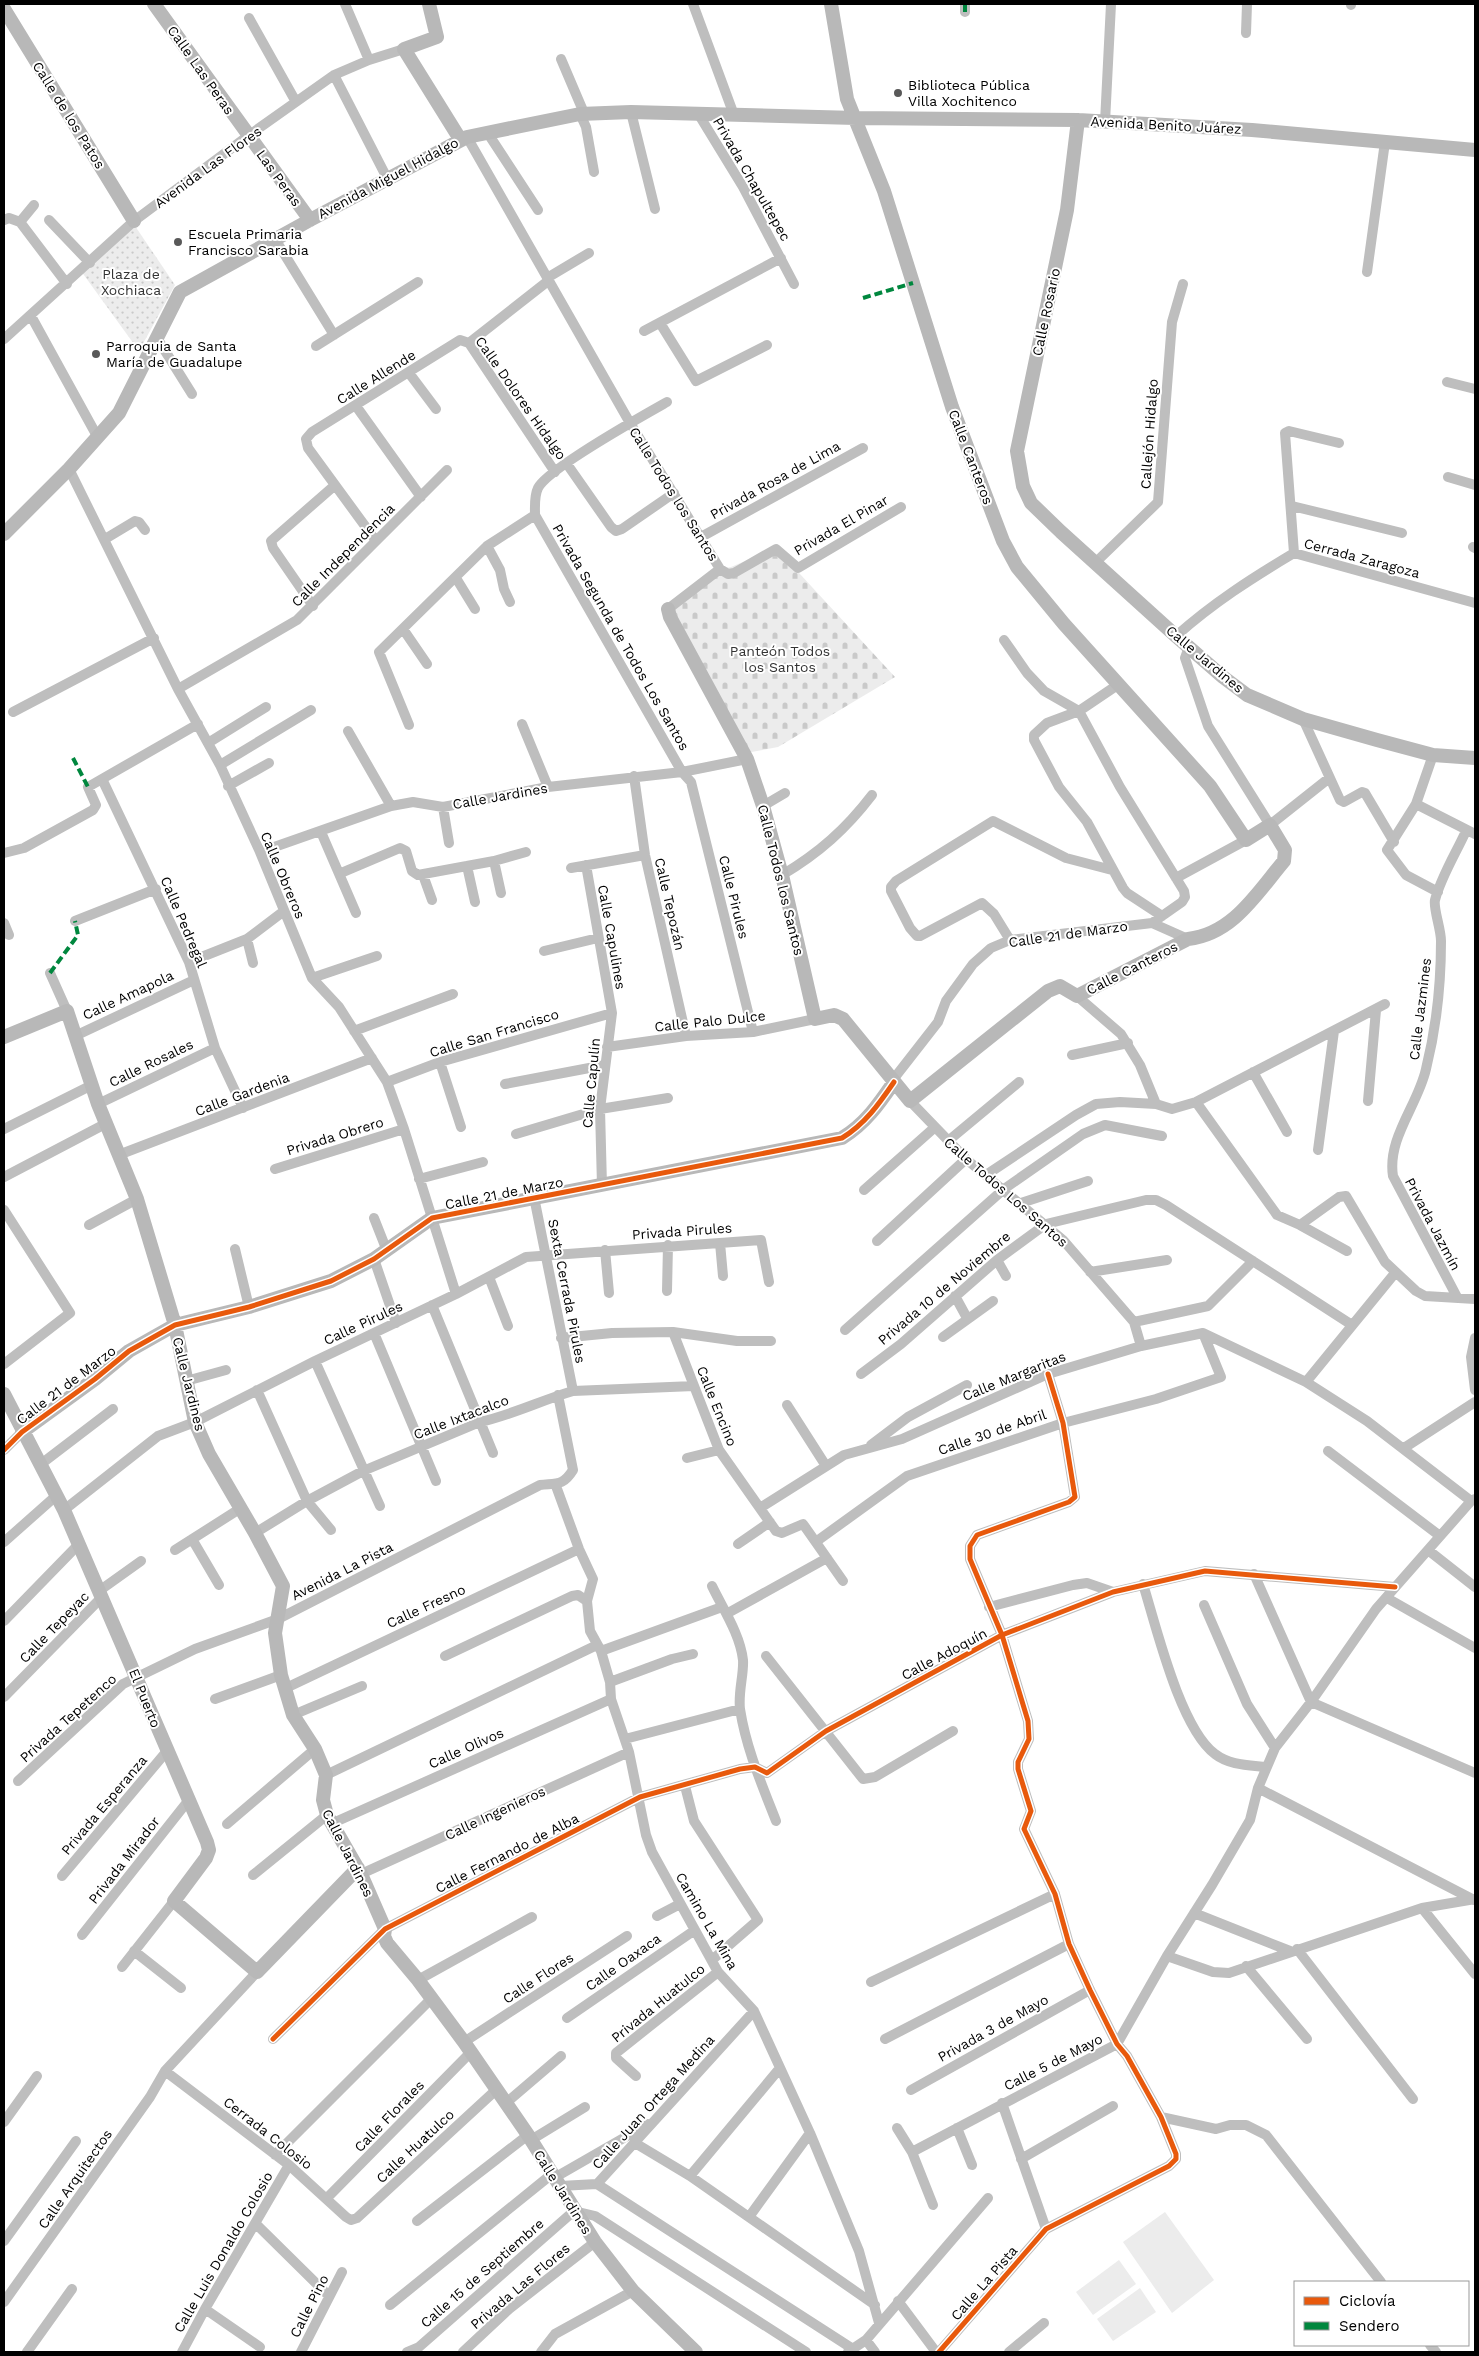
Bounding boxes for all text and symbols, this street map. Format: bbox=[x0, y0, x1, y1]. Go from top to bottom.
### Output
street label: Calle Las Peras bbox=[164, 23, 238, 117]
street label: Calle de los Patos bbox=[30, 58, 108, 172]
place label: Biblioteca Pública Villa Xochitenco bbox=[908, 77, 1030, 109]
marker: Biblioteca Pública Villa Xochitenco bbox=[892, 87, 904, 99]
street label: Avenida Benito Juárez bbox=[1090, 113, 1242, 137]
street label: Privada Chapultepec bbox=[710, 114, 794, 244]
street label: Avenida Las Flores bbox=[151, 123, 265, 211]
street label: Avenida Miguel Hidalgo bbox=[315, 134, 461, 222]
street label: Las Peras bbox=[253, 147, 305, 209]
place label: Escuela Primaria Francisco Sarabia bbox=[188, 226, 309, 258]
marker: Escuela Primaria Francisco Sarabia bbox=[172, 236, 184, 248]
park label: Plaza de Xochiaca bbox=[101, 266, 161, 298]
street label: Calle Rosario bbox=[1029, 267, 1063, 357]
street label: Calle Dolores Hidalgo bbox=[472, 333, 570, 463]
place label: Parroquia de Santa María de Guadalupe bbox=[106, 338, 242, 370]
street label: Calle Allende bbox=[334, 346, 418, 408]
marker: Parroquia de Santa María de Guadalupe bbox=[90, 348, 102, 360]
street label: Callejón Hidalgo bbox=[1137, 378, 1161, 490]
street label: Calle Canteros bbox=[946, 407, 996, 507]
street label: Calle Todos los Santos bbox=[626, 424, 722, 564]
street label: Privada Rosa de Lima bbox=[707, 437, 843, 522]
street label: Privada El Pinar bbox=[791, 491, 891, 558]
street label: Calle Independencia bbox=[288, 500, 398, 610]
street label: Privada Segunda de Todos Los Santos bbox=[549, 521, 693, 753]
street label: Cerrada Zaragoza bbox=[1302, 535, 1422, 581]
street label: Calle Jardines bbox=[1163, 622, 1247, 696]
park label: Panteón Todos los Santos bbox=[730, 643, 830, 675]
street label: Calle Jardines bbox=[451, 780, 549, 812]
street label: Calle Todos los Santos bbox=[754, 803, 808, 957]
street label: Calle Obreros bbox=[257, 829, 309, 921]
street label: Calle Pirules bbox=[716, 854, 752, 940]
street label: Calle Tepozán bbox=[652, 856, 688, 952]
street label: Calle Pedregal bbox=[158, 874, 211, 971]
street label: Calle Capulines bbox=[595, 883, 629, 991]
street label: Calle 21 de Marzo bbox=[1007, 918, 1129, 950]
street label: Calle Canteros bbox=[1084, 938, 1180, 998]
street label: Calle Jazmines bbox=[1406, 957, 1434, 1061]
street label: Calle Amapola bbox=[80, 967, 176, 1023]
street label: Calle San Francisco bbox=[427, 1006, 561, 1060]
street label: Calle Palo Dulce bbox=[654, 1007, 766, 1035]
street label: Calle Rosales bbox=[106, 1036, 196, 1090]
street label: Calle Capulín bbox=[579, 1037, 603, 1129]
street label: Calle Gardenia bbox=[193, 1069, 291, 1119]
street label: Privada Obrero bbox=[284, 1114, 386, 1158]
street label: Calle Todos Los Santos bbox=[941, 1134, 1071, 1250]
street label: Calle 21 de Marzo bbox=[443, 1174, 565, 1212]
street label: Privada Jazmín bbox=[1402, 1175, 1464, 1273]
street label: Sexta Cerrada Pirules bbox=[545, 1217, 589, 1365]
street label: Privada Pirules bbox=[631, 1220, 733, 1242]
street label: Privada 10 de Noviembre bbox=[875, 1228, 1013, 1348]
street label: Calle Pirules bbox=[321, 1298, 405, 1348]
street label: Calle Jardines bbox=[170, 1335, 208, 1433]
street label: Calle 21 de Marzo bbox=[13, 1342, 119, 1428]
street label: Calle Margaritas bbox=[960, 1348, 1068, 1404]
street label: Calle Encino bbox=[694, 1364, 740, 1448]
street label: Calle Ixtacalco bbox=[411, 1391, 511, 1443]
street label: Calle 30 de Abril bbox=[936, 1406, 1049, 1458]
street label: Avenida La Pista bbox=[289, 1538, 396, 1604]
street label: Calle Fresno bbox=[384, 1581, 468, 1631]
street label: Calle Tepeyac bbox=[16, 1588, 92, 1666]
street label: Calle Adoquín bbox=[899, 1625, 989, 1683]
street label: El Puerto bbox=[126, 1666, 164, 1730]
street label: Privada Tepetenco bbox=[16, 1670, 120, 1766]
street label: Calle Olivos bbox=[426, 1724, 506, 1772]
street label: Privada Esperanza bbox=[58, 1752, 150, 1858]
street label: Calle Ingenieros bbox=[442, 1783, 548, 1843]
street label: Calle Jardines bbox=[319, 1806, 377, 1900]
street label: Calle Fernando de Alba bbox=[433, 1810, 582, 1896]
street label: Privada Mirador bbox=[85, 1813, 163, 1907]
street label: Camino La Mina bbox=[673, 1870, 741, 1972]
street label: Calle Oaxaca bbox=[582, 1930, 664, 1994]
street label: Calle Flores bbox=[500, 1949, 576, 2007]
street label: Privada Huatulco bbox=[608, 1960, 708, 2046]
street label: Privada 3 de Mayo bbox=[935, 1991, 1051, 2065]
street label: Calle 5 de Mayo bbox=[1001, 2030, 1105, 2094]
street label: Calle Juan Ortega Medina bbox=[589, 2032, 718, 2172]
street label: Calle Florales bbox=[351, 2077, 427, 2155]
street label: Cerrada Colosio bbox=[220, 2093, 316, 2173]
street label: Calle Huatulco bbox=[373, 2106, 457, 2186]
street label: Calle Arquitectos bbox=[35, 2126, 115, 2232]
street label: Calle Jardines bbox=[531, 2147, 595, 2237]
street label: Calle Luis Donaldo Colosio bbox=[170, 2169, 276, 2335]
street label: Calle 15 de Septiembre bbox=[417, 2215, 547, 2331]
street label: Privada Las Flores bbox=[467, 2240, 573, 2332]
street label: Calle La Pista bbox=[947, 2243, 1021, 2323]
street label: Calle Pino bbox=[286, 2272, 332, 2340]
legend bbox=[1294, 2281, 1469, 2346]
text: Ciclovía bbox=[1339, 2292, 1396, 2310]
text: Sendero bbox=[1339, 2317, 1400, 2335]

